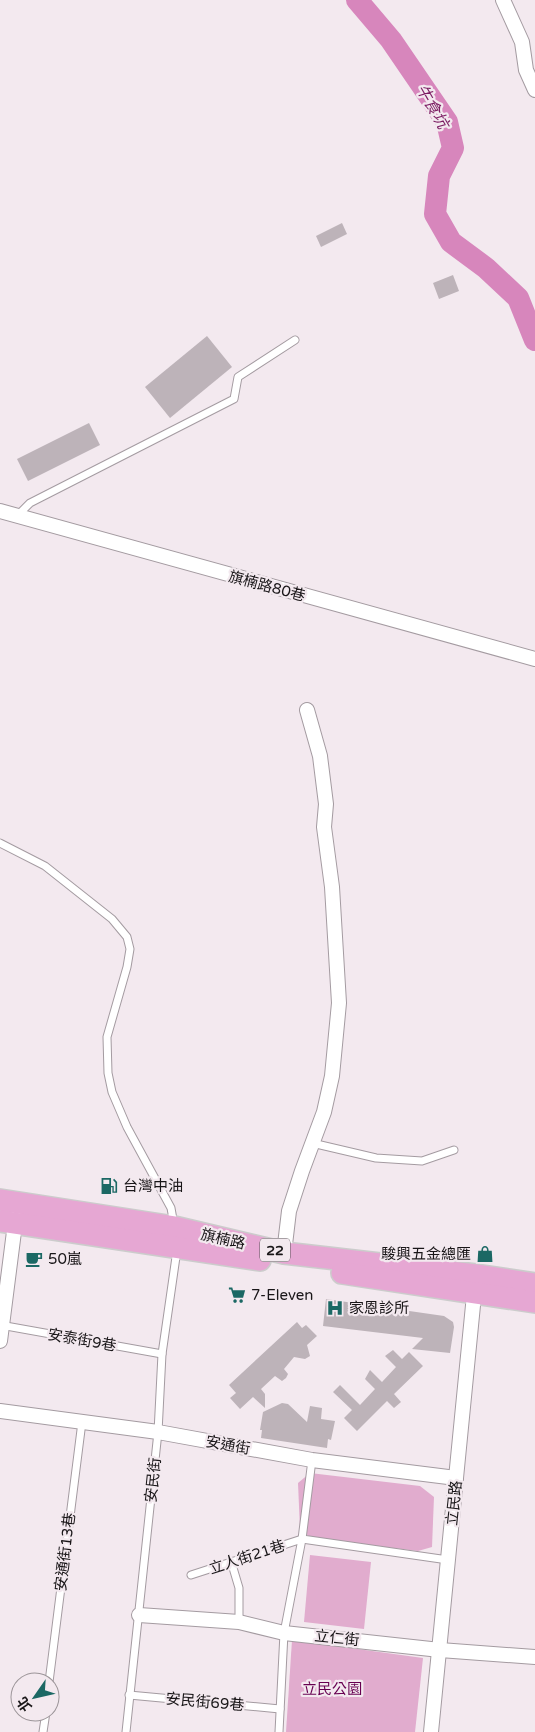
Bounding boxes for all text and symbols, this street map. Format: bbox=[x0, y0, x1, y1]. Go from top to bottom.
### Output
water label: 牛食坑 bbox=[411, 81, 454, 134]
street label: 旗楠路80巷 bbox=[227, 567, 307, 605]
fuel station icon: 台灣中油 bbox=[99, 1176, 119, 1196]
place label: 台灣中油 bbox=[123, 1177, 183, 1195]
street label: 旗楠路 bbox=[199, 1225, 247, 1253]
road number: 22 bbox=[260, 1238, 290, 1262]
shop icon: 駿興五金總匯 bbox=[475, 1244, 495, 1264]
place label: 駿興五金總匯 bbox=[381, 1245, 471, 1263]
cafe icon: 50嵐 bbox=[24, 1249, 44, 1269]
place label: 50嵐 bbox=[48, 1250, 82, 1268]
supermarket icon: 7-Eleven bbox=[227, 1285, 247, 1305]
place label: 7-Eleven bbox=[251, 1286, 313, 1304]
hospital icon: 家恩診所 bbox=[325, 1298, 345, 1318]
place label: 家恩診所 bbox=[349, 1299, 409, 1317]
street label: 安泰街9巷 bbox=[46, 1325, 118, 1355]
street label: 安通街 bbox=[204, 1432, 252, 1458]
street label: 安民街 bbox=[142, 1457, 164, 1503]
street label: 立民路 bbox=[443, 1480, 465, 1526]
street label: 安通街13巷 bbox=[51, 1512, 79, 1592]
street label: 立人街21巷 bbox=[207, 1536, 287, 1578]
street label: 立仁街 bbox=[314, 1627, 360, 1649]
north arrow bbox=[10, 1672, 60, 1722]
park label: 立民公園 bbox=[302, 1680, 362, 1698]
street label: 安民街69巷 bbox=[165, 1690, 245, 1714]
text: 北 bbox=[14, 1693, 36, 1715]

